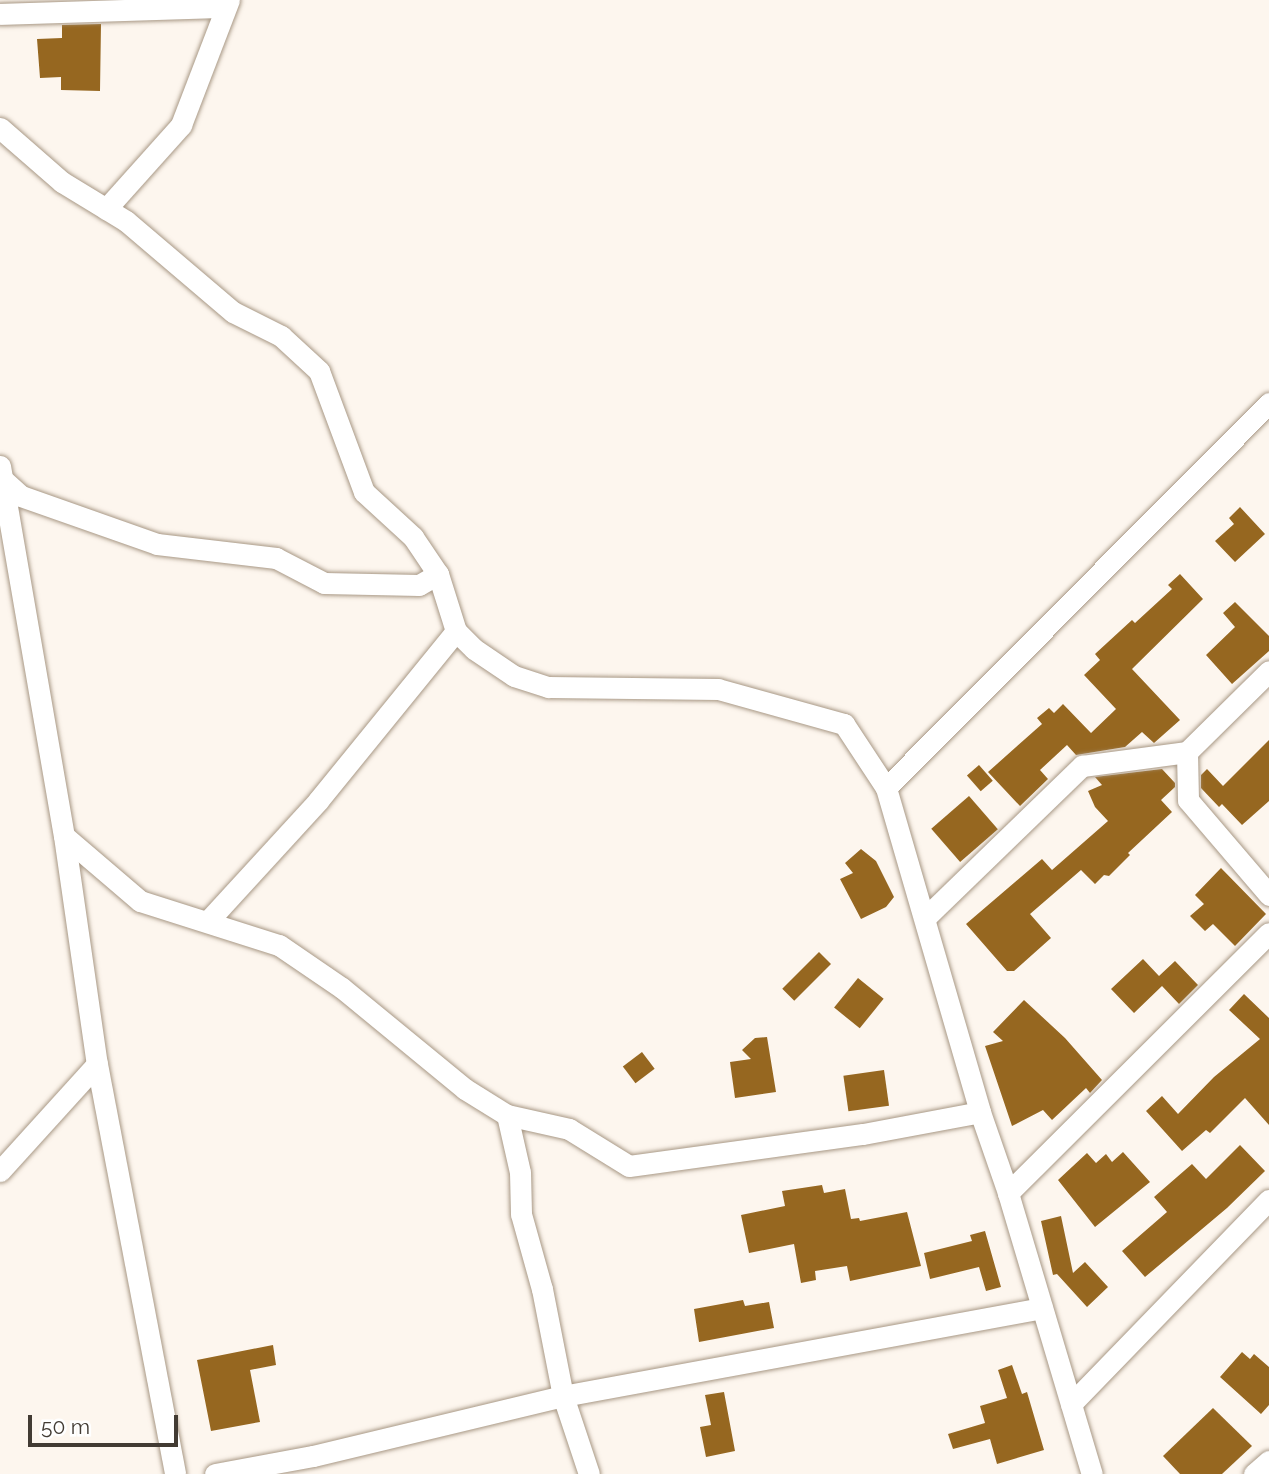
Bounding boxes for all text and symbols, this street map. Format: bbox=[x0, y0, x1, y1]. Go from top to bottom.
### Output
scale bar bbox=[32, 1400, 182, 1444]
text: 50 m bbox=[41, 1414, 90, 1439]

